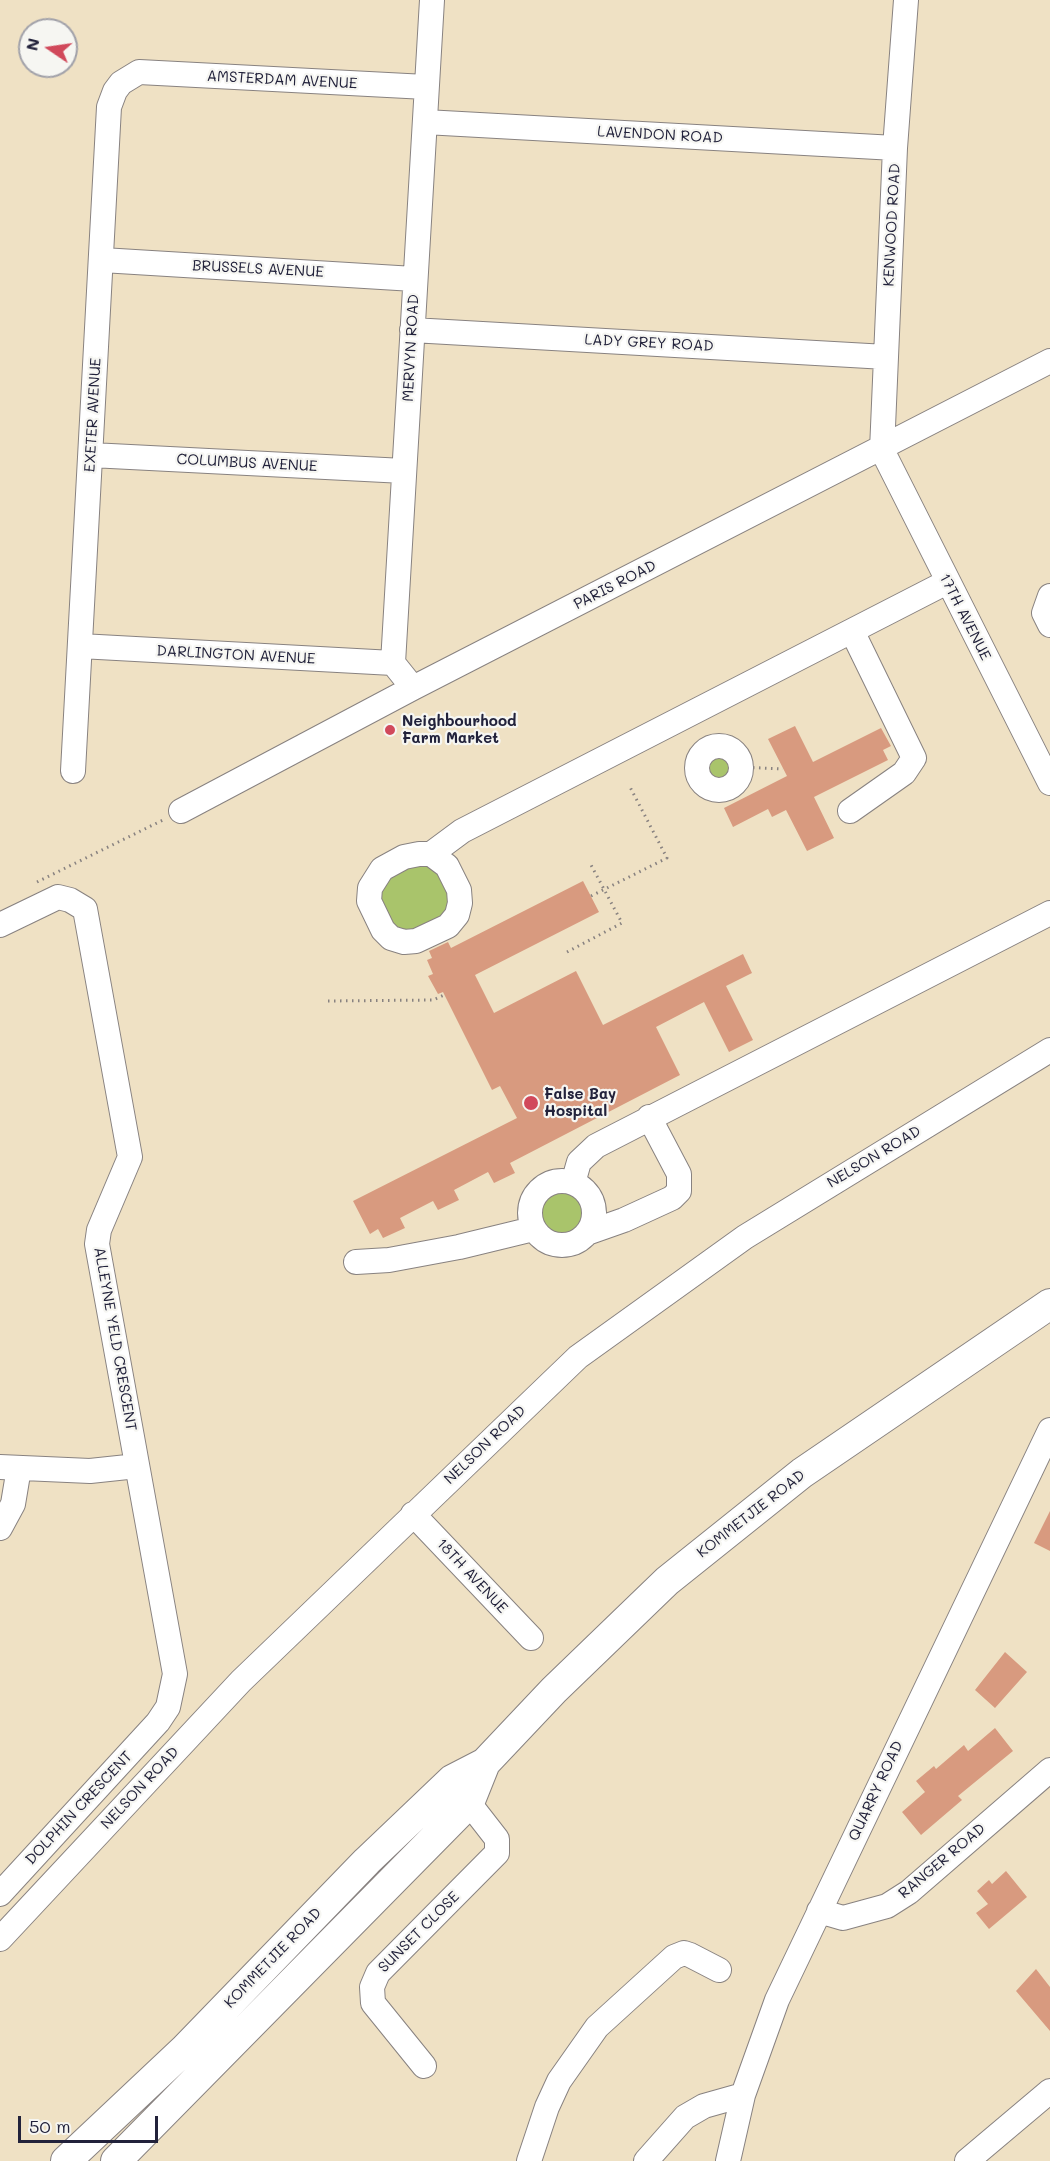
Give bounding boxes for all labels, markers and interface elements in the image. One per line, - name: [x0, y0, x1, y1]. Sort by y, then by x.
- north arrow: [18, 18, 78, 78]
- text: N: [20, 36, 44, 53]
- street label: AMSTERDAM AVENUE: [206, 67, 358, 93]
- street label: LAVENDON ROAD: [597, 123, 723, 147]
- street label: KENWOOD ROAD: [880, 163, 904, 287]
- street label: BRUSSELS AVENUE: [192, 257, 324, 281]
- street label: MERVYN ROAD: [399, 294, 423, 402]
- street label: LADY GREY ROAD: [584, 331, 714, 355]
- street label: EXETER AVENUE: [81, 357, 105, 473]
- street label: COLUMBUS AVENUE: [176, 450, 318, 476]
- street label: PARIS ROAD: [571, 557, 659, 613]
- street label: 17TH AVENUE: [935, 571, 995, 663]
- street label: DARLINGTON AVENUE: [156, 642, 316, 668]
- place label: Neighbourhood Farm Market: [402, 712, 517, 747]
- marker: Neighbourhood Farm Market: [383, 723, 397, 737]
- place label: False Bay Hospital: [544, 1085, 616, 1120]
- marker: False Bay Hospital: [522, 1094, 540, 1112]
- street label: NELSON ROAD: [824, 1122, 924, 1192]
- street label: ALLEYNE YELD CRESCENT: [90, 1246, 140, 1432]
- street label: NELSON ROAD: [441, 1402, 529, 1488]
- street label: KOMMETJIE ROAD: [693, 1466, 809, 1562]
- street label: 18TH AVENUE: [433, 1535, 511, 1617]
- street label: QUARRY ROAD: [845, 1738, 907, 1844]
- street label: NELSON ROAD: [97, 1743, 183, 1833]
- street label: DOLPHIN CRESCENT: [22, 1748, 136, 1868]
- street label: RANGER ROAD: [895, 1820, 989, 1902]
- street label: SUNSET CLOSE: [375, 1888, 463, 1976]
- street label: KOMMETJIE ROAD: [221, 1904, 325, 2012]
- scale bar: [21, 2104, 160, 2142]
- text: 50 m: [29, 2114, 71, 2138]

